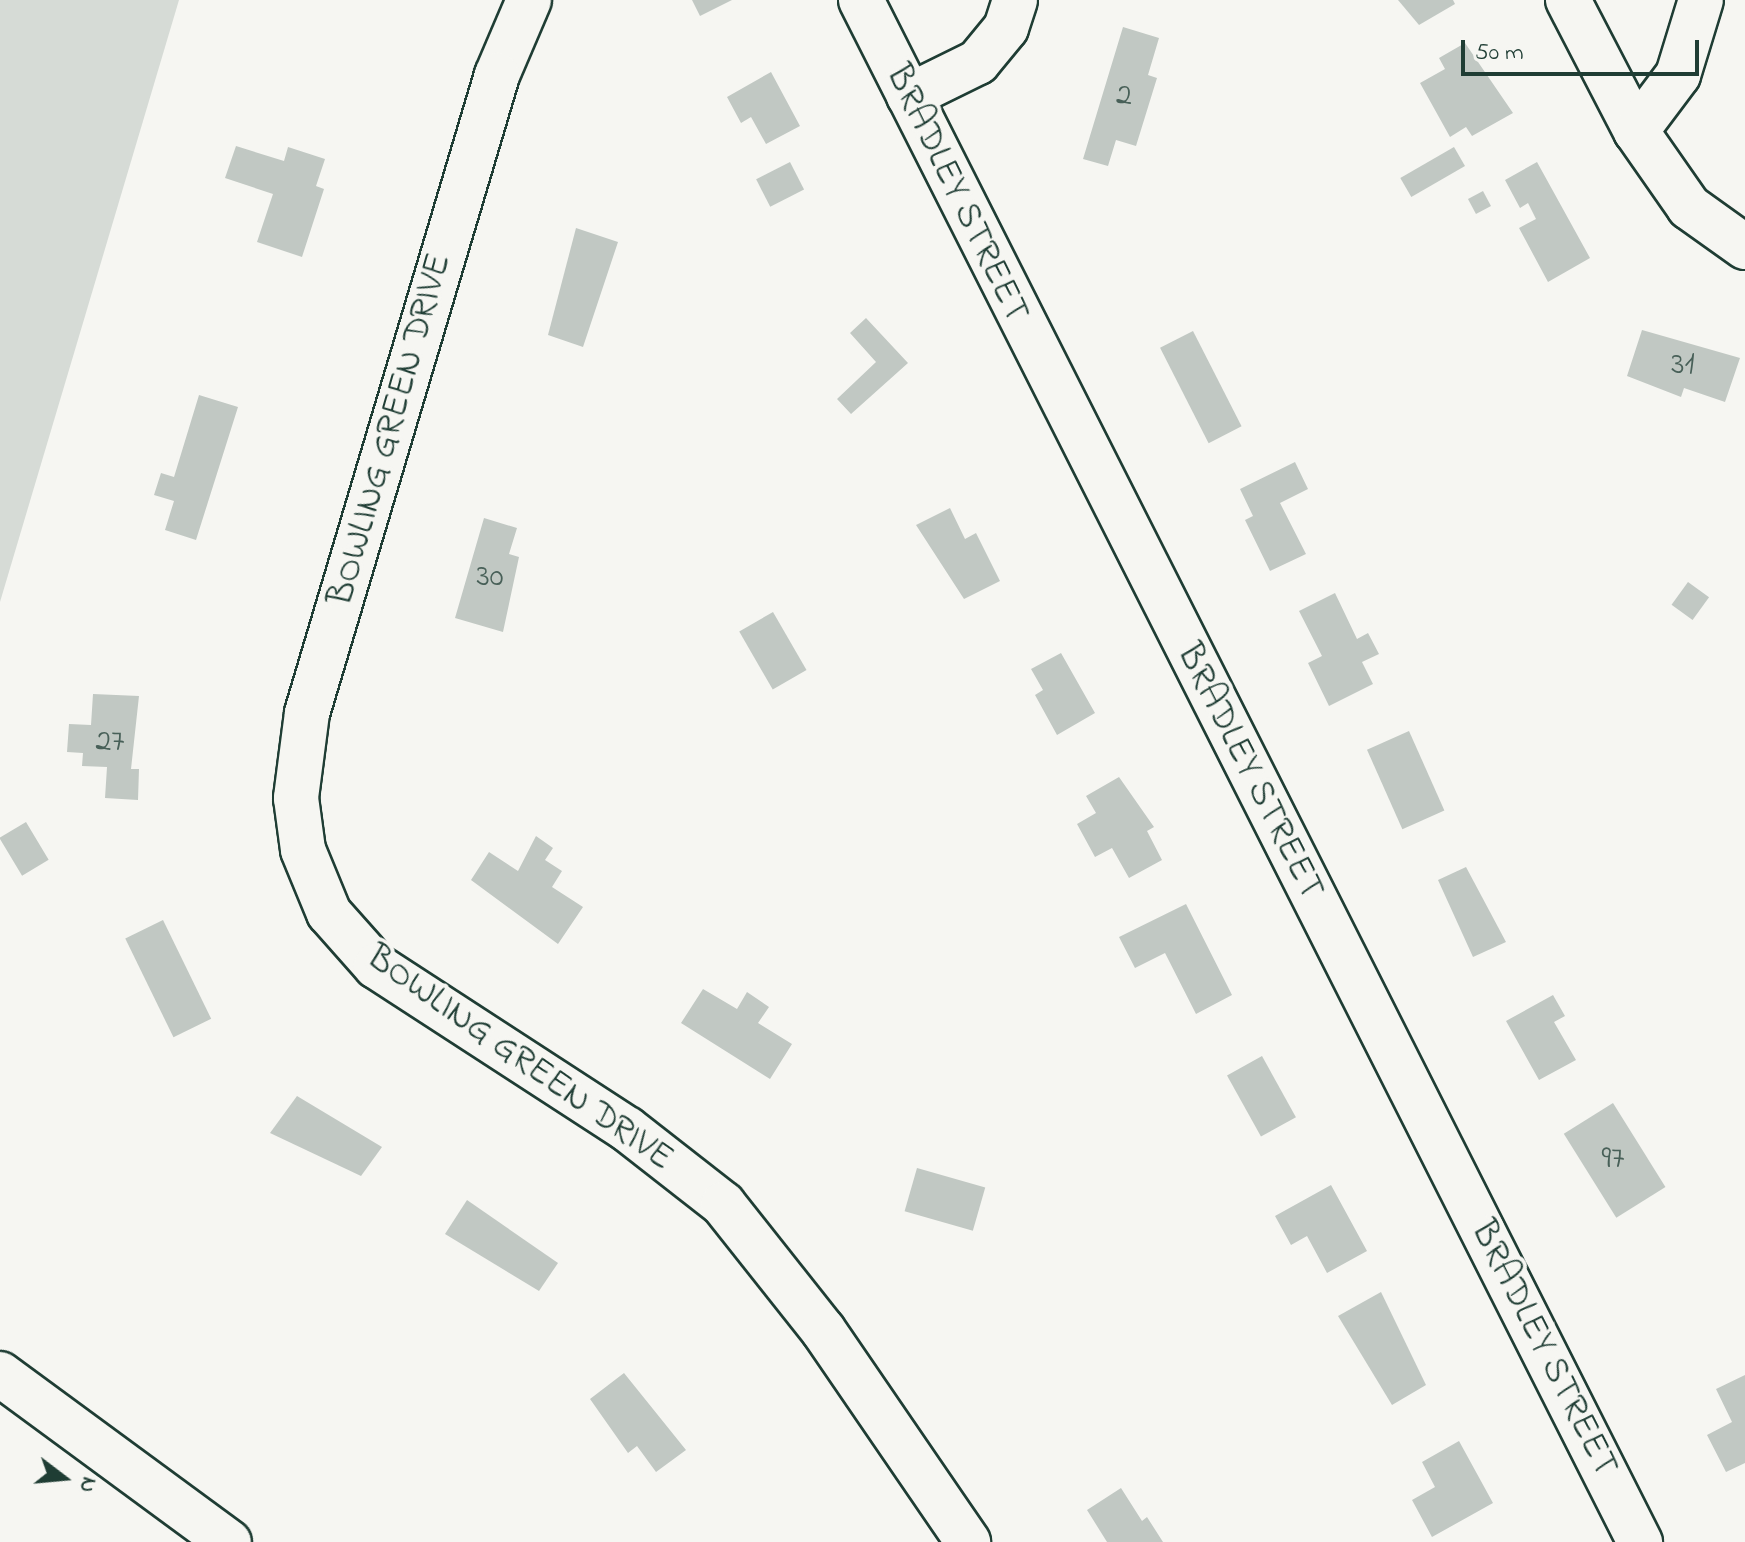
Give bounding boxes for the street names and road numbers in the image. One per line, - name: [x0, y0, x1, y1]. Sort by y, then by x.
- street label: BRADLEY STREET: [875, 58, 1037, 330]
- street label: BOWLING GREEN DRIVE: [320, 249, 462, 611]
- street label: BRADLEY STREET: [1166, 637, 1332, 907]
- street label: BOWLING GREEN DRIVE: [357, 937, 681, 1181]
- street label: BRADLEY STREET: [1460, 1214, 1626, 1484]

